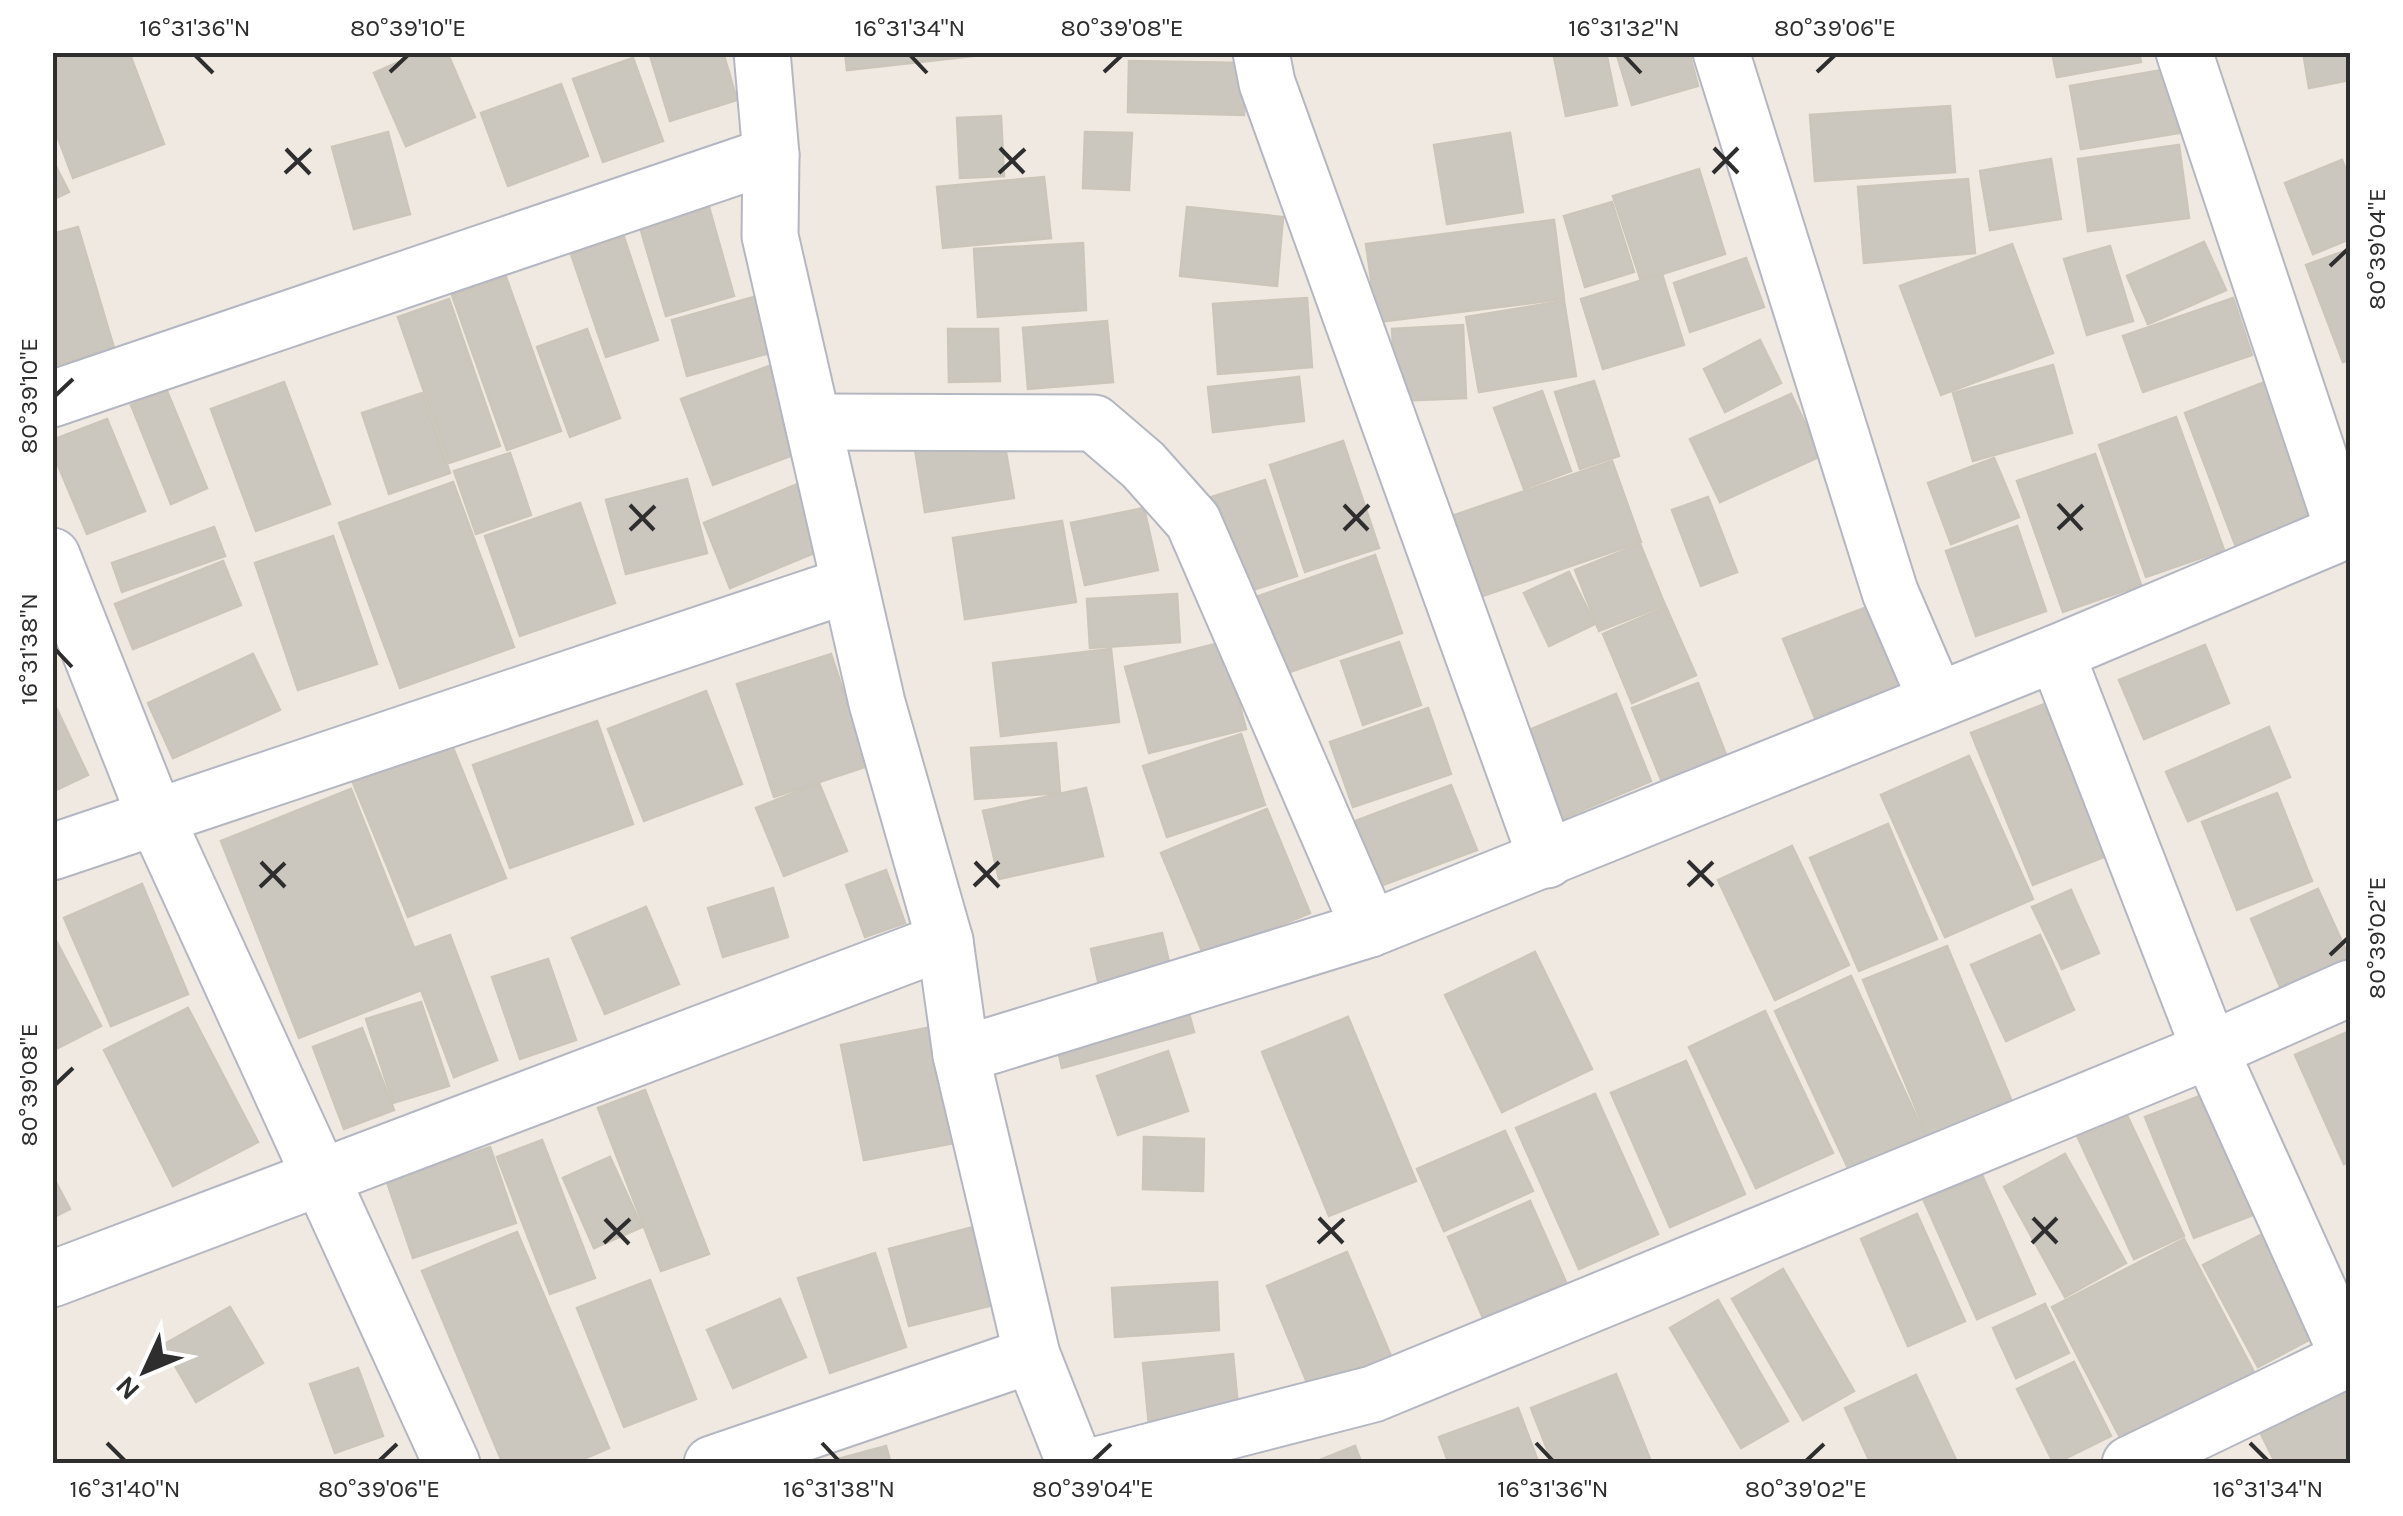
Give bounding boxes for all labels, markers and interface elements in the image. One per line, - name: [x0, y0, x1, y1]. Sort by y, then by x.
- text: 16°31'36"N: [139, 13, 251, 42]
- text: 80°39'10"E: [350, 13, 466, 42]
- text: 16°31'34"N: [855, 13, 965, 42]
- text: 80°39'08"E: [1060, 13, 1184, 42]
- text: 16°31'32"N: [1568, 13, 1680, 42]
- text: 80°39'06"E: [1774, 13, 1896, 42]
- text: 80°39'04"E: [2362, 188, 2391, 310]
- text: 80°39'10"E: [14, 338, 43, 454]
- text: 16°31'38"N: [14, 593, 43, 705]
- text: 80°39'02"E: [2362, 877, 2391, 999]
- text: 80°39'08"E: [14, 1023, 43, 1147]
- north arrow: [95, 1321, 195, 1421]
- text: N: [109, 1369, 146, 1407]
- text: 16°31'40"N: [69, 1474, 181, 1503]
- text: 80°39'06"E: [318, 1474, 440, 1503]
- text: 16°31'38"N: [783, 1474, 895, 1503]
- text: 80°39'04"E: [1032, 1474, 1154, 1503]
- text: 16°31'36"N: [1497, 1474, 1609, 1503]
- text: 80°39'02"E: [1745, 1474, 1867, 1503]
- text: 16°31'34"N: [2213, 1474, 2323, 1503]

